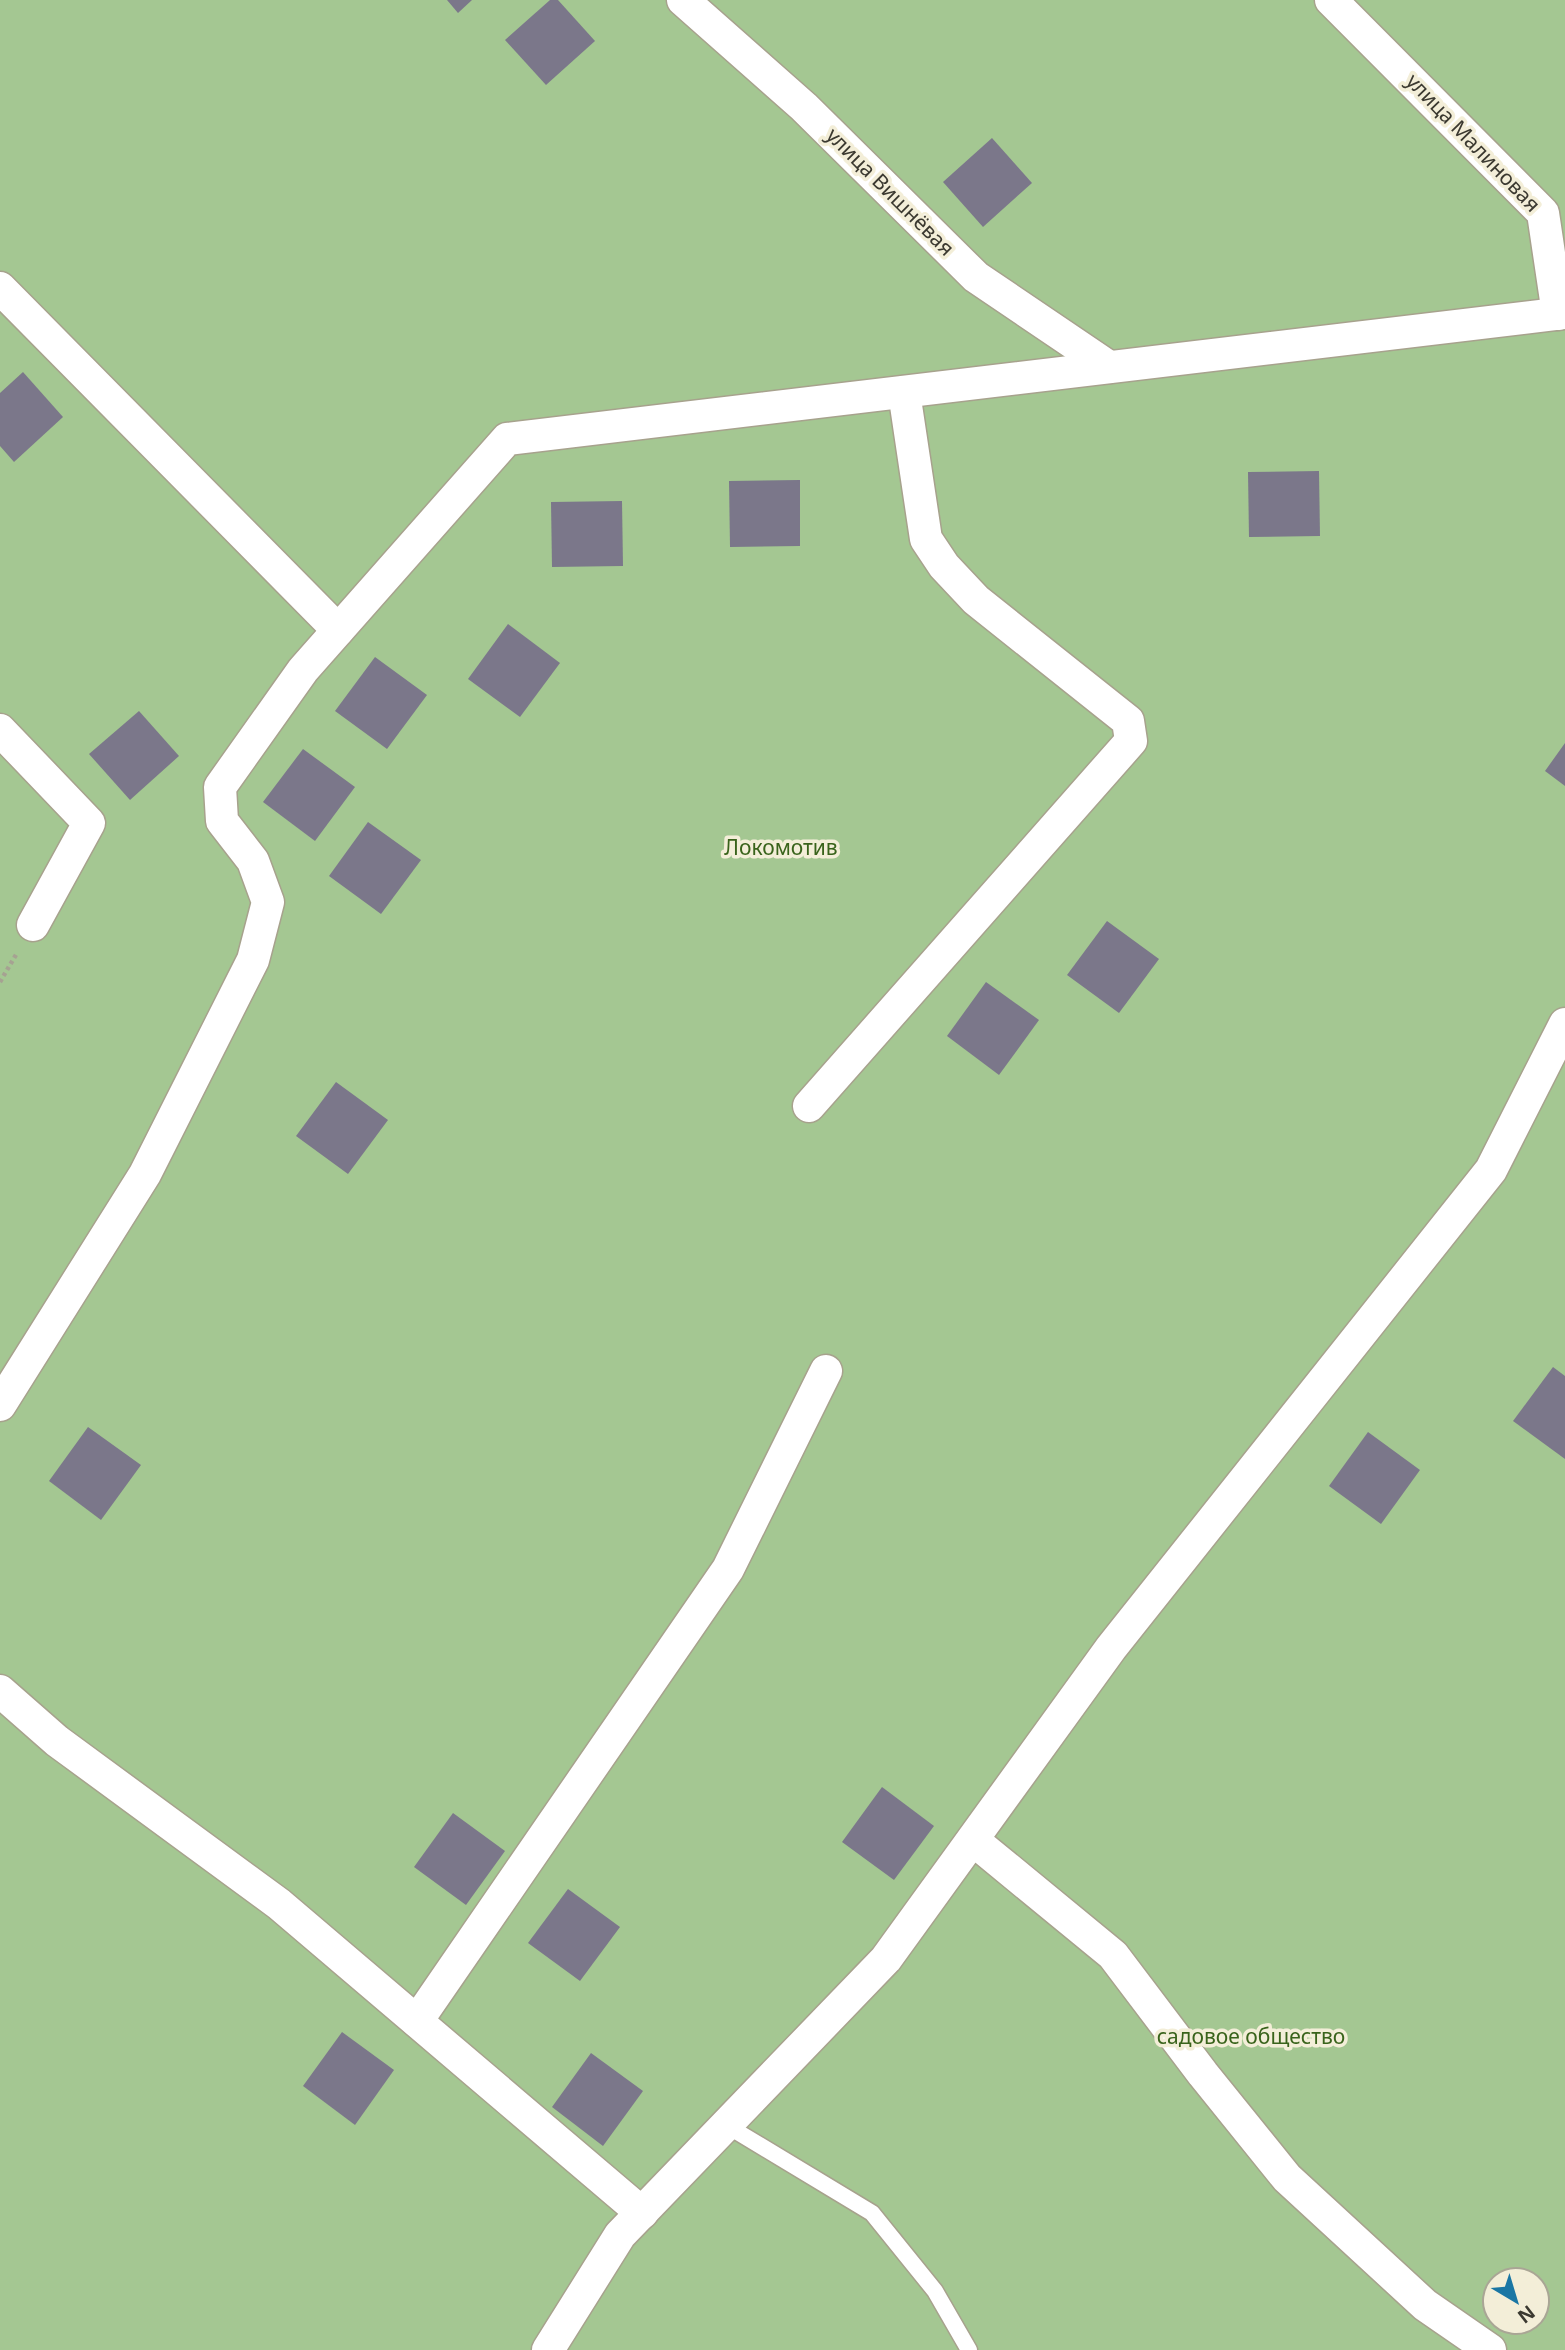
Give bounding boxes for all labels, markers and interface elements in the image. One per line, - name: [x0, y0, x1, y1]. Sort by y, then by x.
- street label: улица Малиновая: [1400, 67, 1547, 218]
- street label: улица Вишнёвая: [821, 121, 961, 261]
- park label: Локомотив: [724, 833, 838, 861]
- park label: садовое общество: [1157, 2022, 1345, 2050]
- north arrow: [1481, 2266, 1551, 2336]
- text: N: [1512, 2299, 1541, 2329]

